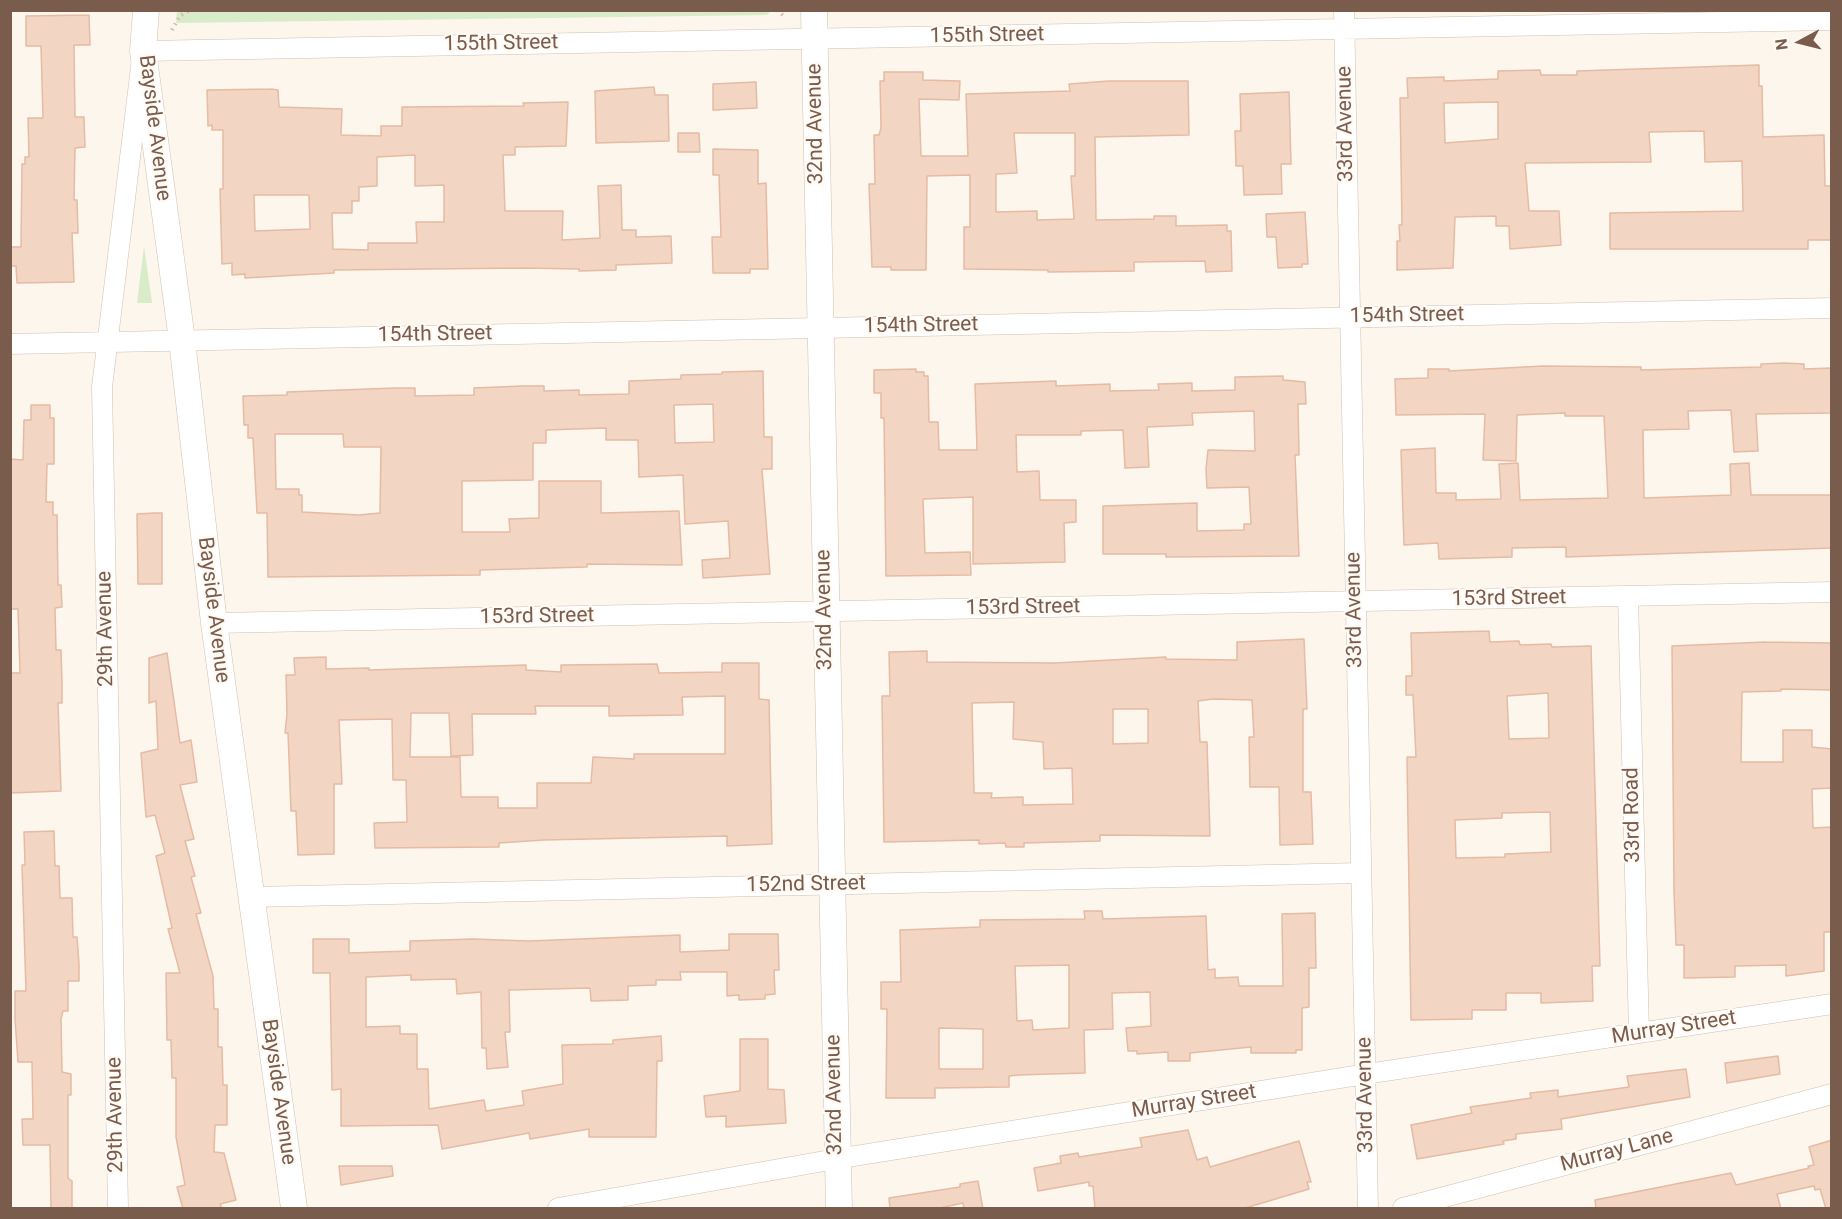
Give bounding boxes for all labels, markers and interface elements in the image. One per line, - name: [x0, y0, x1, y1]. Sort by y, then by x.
- north arrow: [1770, 12, 1830, 72]
- street label: 155th Street: [930, 22, 1044, 50]
- street label: 155th Street: [444, 30, 558, 58]
- text: N: [1772, 37, 1792, 51]
- street label: Bayside Avenue: [133, 53, 175, 203]
- street label: 32nd Avenue: [802, 63, 830, 185]
- street label: 33rd Avenue: [1332, 66, 1360, 182]
- street label: 154th Street: [1350, 302, 1464, 330]
- street label: 154th Street: [864, 312, 978, 340]
- street label: 154th Street: [378, 321, 492, 349]
- street label: Bayside Avenue: [192, 535, 234, 685]
- street label: 32nd Avenue: [811, 549, 839, 671]
- street label: 33rd Avenue: [1341, 552, 1369, 668]
- street label: 29th Avenue: [92, 571, 120, 687]
- street label: 153rd Street: [1451, 585, 1567, 613]
- street label: 153rd Street: [965, 594, 1081, 622]
- street label: 153rd Street: [479, 603, 595, 631]
- street label: 33rd Road: [1620, 767, 1646, 863]
- street label: 152nd Street: [746, 871, 866, 899]
- street label: Murray Street: [1610, 1006, 1738, 1050]
- street label: Bayside Avenue: [255, 1017, 301, 1167]
- street label: 32nd Avenue: [821, 1034, 849, 1156]
- street label: 33rd Avenue: [1352, 1037, 1380, 1153]
- street label: 29th Avenue: [102, 1057, 130, 1173]
- street label: Murray Street: [1130, 1080, 1258, 1124]
- street label: Murray Lane: [1558, 1124, 1676, 1178]

